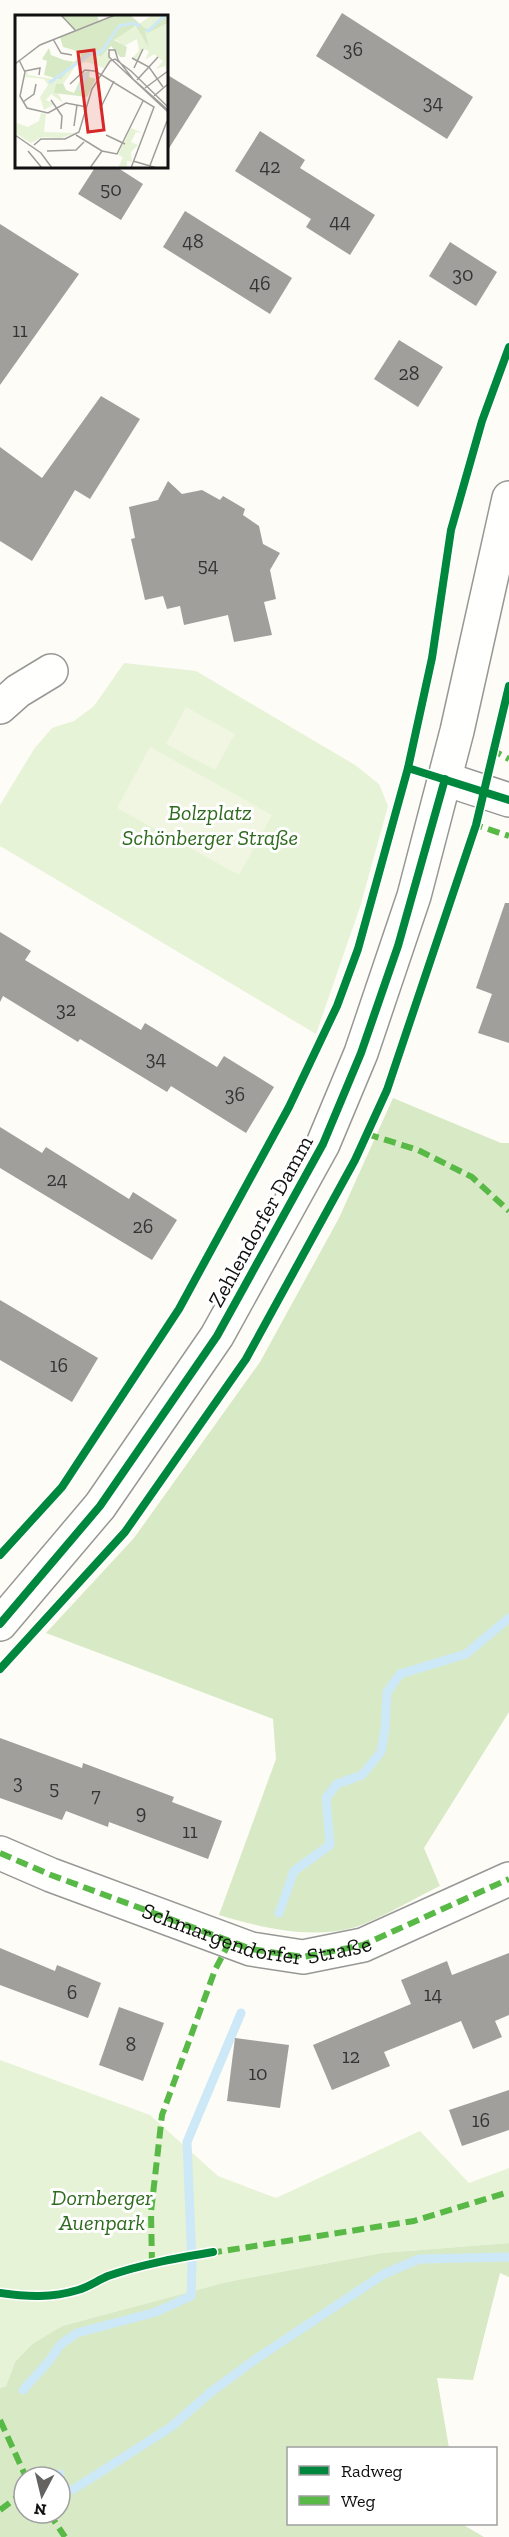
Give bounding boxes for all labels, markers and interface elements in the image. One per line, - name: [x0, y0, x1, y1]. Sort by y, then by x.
- inset map: [15, 15, 168, 168]
- house number: 36: [343, 37, 363, 61]
- house number: 34: [423, 90, 443, 114]
- house number: 42: [259, 154, 281, 178]
- house number: 50: [100, 177, 122, 201]
- house number: 44: [329, 209, 351, 233]
- house number: 48: [182, 229, 204, 253]
- house number: 30: [452, 262, 474, 286]
- house number: 46: [249, 271, 271, 295]
- house number: 11: [12, 318, 28, 342]
- house number: 28: [398, 361, 420, 385]
- house number: 54: [197, 553, 219, 577]
- park label: Bolzplatz Schönberger Straße: [122, 799, 298, 851]
- house number: 32: [56, 997, 76, 1021]
- house number: 34: [146, 1046, 166, 1070]
- house number: 36: [225, 1082, 245, 1106]
- street label: Zehlendorfer Damm: [202, 1131, 319, 1312]
- house number: 24: [46, 1167, 68, 1191]
- house number: 26: [133, 1214, 153, 1238]
- house number: 16: [50, 1353, 68, 1377]
- house number: 3: [13, 1770, 23, 1794]
- house number: 5: [49, 1776, 59, 1800]
- house number: 7: [91, 1783, 101, 1807]
- house number: 9: [136, 1800, 146, 1824]
- house number: 11: [182, 1819, 198, 1843]
- street label: Schmargendorfer Straße: [138, 1897, 376, 1971]
- house number: 6: [67, 1980, 77, 2004]
- house number: 14: [424, 1982, 442, 2006]
- house number: 8: [126, 2032, 136, 2056]
- house number: 12: [342, 2044, 360, 2068]
- house number: 10: [248, 2061, 268, 2085]
- house number: 16: [472, 2108, 490, 2132]
- park label: Dornberger Auenpark: [51, 2184, 153, 2236]
- legend: [287, 2447, 497, 2525]
- text: Radweg: [341, 2460, 403, 2482]
- north arrow: [12, 2465, 72, 2525]
- text: Weg: [341, 2490, 375, 2512]
- text: N: [33, 2499, 47, 2520]

